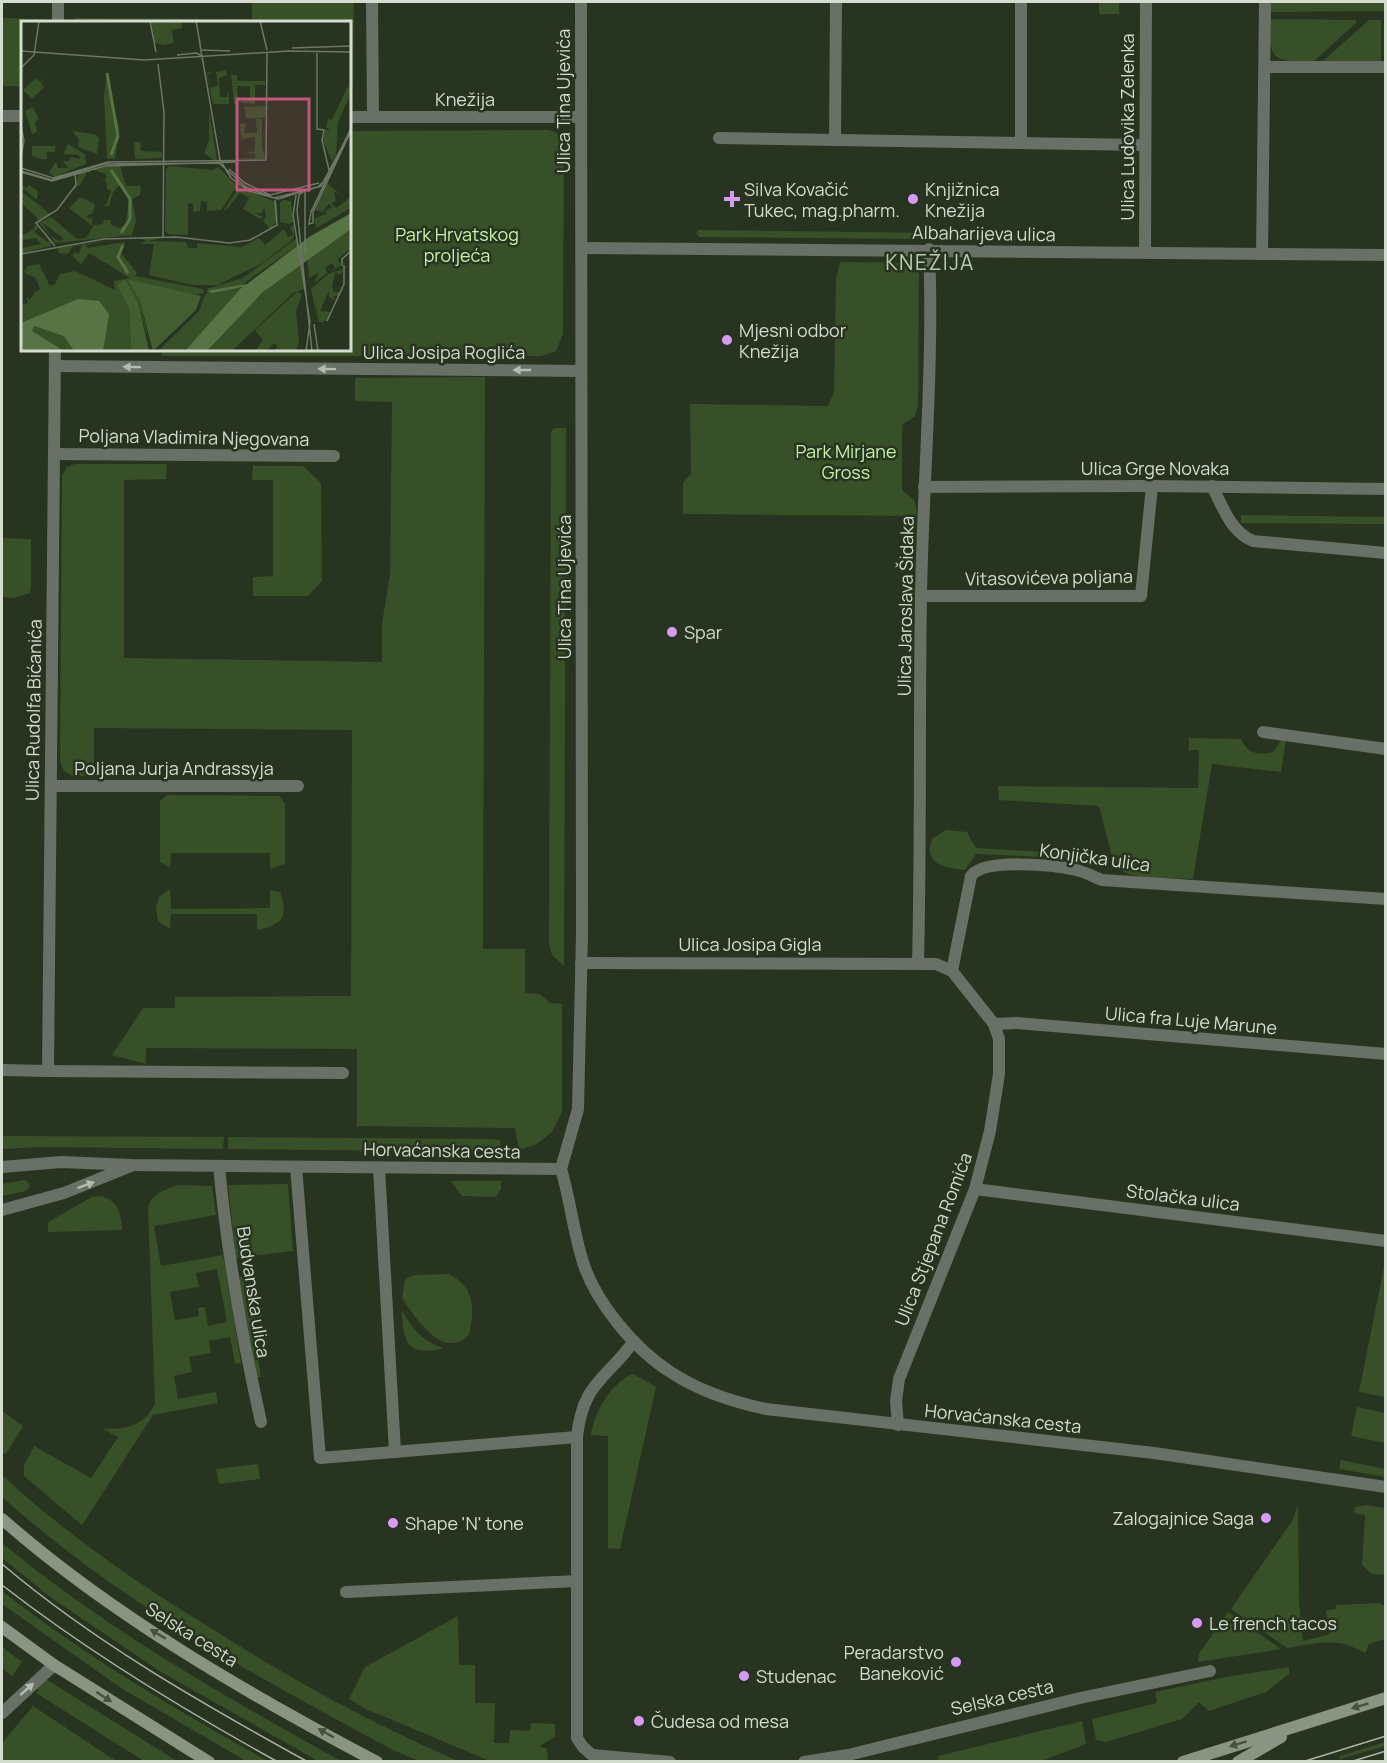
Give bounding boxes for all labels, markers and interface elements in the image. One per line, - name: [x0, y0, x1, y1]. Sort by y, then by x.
- inset map: [21, 21, 351, 351]
- street label: Ulica Tina Ujevića: [551, 29, 575, 173]
- street label: Ulica Ludovika Zelenka: [1115, 34, 1139, 220]
- street label: Knežija: [435, 87, 495, 111]
- place label: Silva Kovačić Tukec, mag.pharm.: [744, 177, 900, 222]
- place label: Knjižnica Knežija: [925, 177, 999, 222]
- marker: Silva Kovačić Tukec, mag.pharm.: [725, 192, 739, 206]
- marker: Knjižnica Knežija: [906, 192, 920, 206]
- street label: Albaharijeva ulica: [912, 220, 1056, 246]
- park label: Park Hrvatskog proljeća: [395, 222, 519, 267]
- district label: KNEŽIJA: [885, 248, 975, 276]
- place label: Mjesni odbor Knežija: [739, 318, 847, 363]
- marker: Mjesni odbor Knežija: [720, 333, 734, 347]
- street label: Ulica Josipa Roglića: [363, 340, 525, 364]
- one-way arrow: [123, 362, 142, 372]
- one-way arrow: [318, 364, 337, 374]
- one-way arrow: [513, 365, 532, 375]
- street label: Poljana Vladimira Njegovana: [78, 423, 310, 451]
- park label: Park Mirjane Gross: [796, 439, 896, 484]
- street label: Ulica Grge Novaka: [1081, 456, 1229, 480]
- street label: Ulica Tina Ujevića: [552, 515, 576, 659]
- street label: Ulica Jaroslava Šidaka: [891, 516, 919, 696]
- street label: Vitasovićeva poljana: [965, 564, 1133, 590]
- street label: Ulica Rudolfa Bićanića: [19, 619, 47, 801]
- place label: Spar: [684, 620, 723, 644]
- marker: Spar: [665, 625, 679, 639]
- street label: Poljana Jurja Andrassyja: [74, 756, 274, 780]
- street label: Konjička ulica: [1038, 837, 1152, 877]
- street label: Ulica Josipa Gigla: [678, 932, 822, 956]
- street label: Ulica fra Luje Marune: [1104, 1001, 1278, 1039]
- street label: Horvaćanska cesta: [363, 1137, 521, 1163]
- street label: Ulica Stjepana Romića: [889, 1149, 977, 1329]
- street label: Stolačka ulica: [1125, 1178, 1241, 1216]
- one-way arrow: [77, 1180, 95, 1189]
- street label: Budvanska ulica: [232, 1225, 276, 1359]
- street label: Horvaćanska cesta: [923, 1398, 1083, 1438]
- place label: Zalogajnice Saga: [1112, 1506, 1254, 1530]
- place label: Shape 'N' tone: [405, 1511, 524, 1535]
- marker: Zalogajnice Saga: [1259, 1511, 1273, 1525]
- marker: Shape 'N' tone: [386, 1516, 400, 1530]
- street label: Selska cesta: [141, 1596, 243, 1672]
- place label: Le french tacos: [1209, 1611, 1337, 1635]
- marker: Le french tacos: [1190, 1616, 1204, 1630]
- one-way arrow: [150, 1629, 166, 1640]
- place label: Peradarstvo Baneković: [844, 1640, 944, 1685]
- marker: Peradarstvo Baneković: [949, 1655, 963, 1669]
- place label: Studenac: [756, 1664, 837, 1688]
- marker: Studenac: [737, 1669, 751, 1683]
- street label: Selska cesta: [948, 1674, 1056, 1720]
- one-way arrow: [20, 1682, 35, 1696]
- one-way arrow: [95, 1691, 112, 1702]
- one-way arrow: [1351, 1702, 1369, 1711]
- place label: Čudesa od mesa: [651, 1709, 789, 1733]
- marker: Čudesa od mesa: [632, 1714, 646, 1728]
- one-way arrow: [317, 1728, 334, 1738]
- one-way arrow: [1229, 1740, 1247, 1749]

